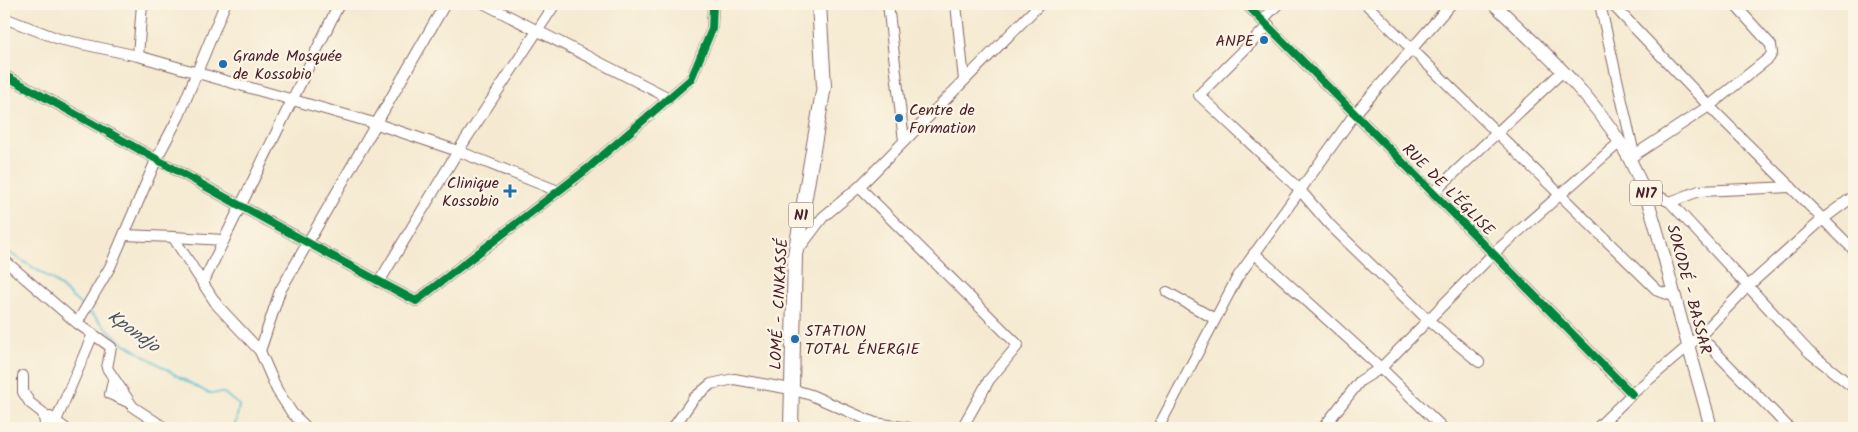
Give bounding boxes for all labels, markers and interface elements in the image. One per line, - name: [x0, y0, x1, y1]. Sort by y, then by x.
- place label: ANPE: [1215, 29, 1255, 54]
- marker: ANPE: [1258, 34, 1270, 46]
- place label: Grande Mosquée de Kossobio: [233, 44, 342, 87]
- marker: Grande Mosquée de Kossobio: [217, 58, 229, 70]
- place label: Centre de Formation: [909, 98, 976, 141]
- marker: Centre de Formation: [893, 112, 905, 124]
- street label: RUE DE L'ÉGLISE: [1396, 138, 1501, 243]
- place label: Clinique Kossobio: [442, 171, 499, 214]
- road number: N17: [1630, 180, 1662, 206]
- marker: Clinique Kossobio: [503, 184, 517, 198]
- road number: N1: [788, 202, 814, 228]
- street label: SOKODÉ - BASSAR: [1659, 222, 1718, 357]
- street label: LOMÉ - CINKASSÉ: [764, 237, 795, 370]
- water label: Kpondjo: [101, 303, 167, 362]
- place label: STATION TOTAL ÉNERGIE: [805, 319, 920, 362]
- marker: STATION TOTAL ÉNERGIE: [789, 333, 801, 345]

